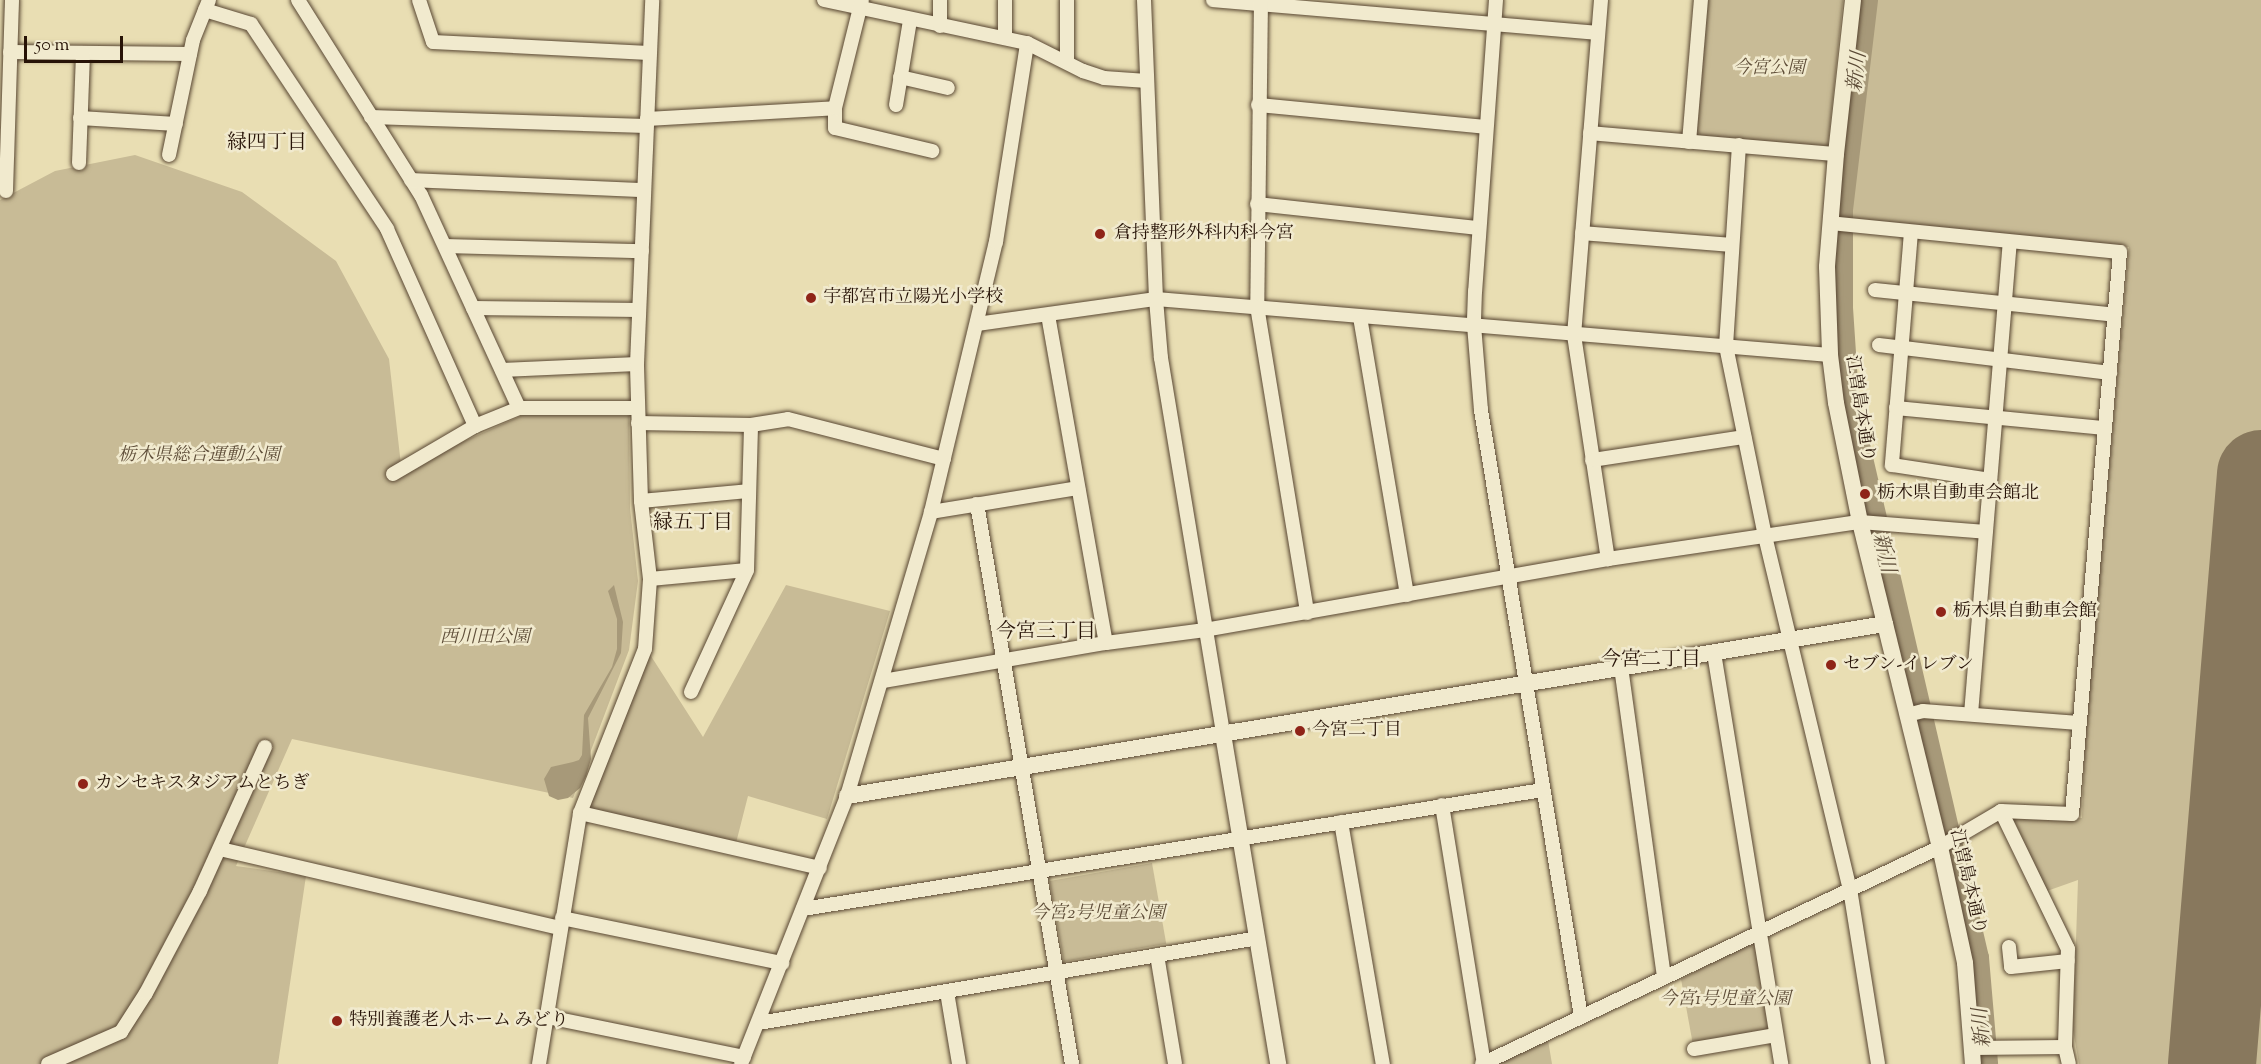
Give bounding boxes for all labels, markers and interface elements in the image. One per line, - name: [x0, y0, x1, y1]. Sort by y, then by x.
- scale bar: [27, 24, 126, 62]
- text: 50 m: [35, 33, 69, 59]
- water label: 新川: [1844, 51, 1872, 93]
- park label: 今宮公園: [1733, 58, 1805, 80]
- district label: 緑四丁目: [227, 131, 307, 155]
- place label: 倉持整形外科内科今宮: [1114, 223, 1294, 245]
- marker: 倉持整形外科内科今宮: [1091, 225, 1109, 243]
- place label: 宇都宮市立陽光小学校: [823, 287, 1003, 309]
- marker: 宇都宮市立陽光小学校: [804, 291, 818, 305]
- street label: 江曽島本通り: [1840, 354, 1878, 464]
- park label: 栃木県総合運動公園: [118, 445, 280, 467]
- place label: 栃木県自動車会館北: [1877, 483, 2039, 505]
- marker: 栃木県自動車会館北: [1858, 487, 1872, 501]
- district label: 緑五丁目: [653, 511, 733, 535]
- water label: 新川: [1867, 531, 1899, 575]
- place label: 栃木県自動車会館: [1953, 601, 2097, 623]
- marker: 栃木県自動車会館: [1934, 605, 1948, 619]
- district label: 今宮三丁目: [996, 620, 1096, 644]
- park label: 西川田公園: [440, 627, 530, 649]
- district label: 今宮二丁目: [1601, 648, 1701, 672]
- place label: セブン-イレブン: [1843, 654, 1975, 676]
- marker: セブン-イレブン: [1824, 658, 1838, 672]
- place label: 今宮二丁目: [1312, 720, 1402, 742]
- marker: 今宮二丁目: [1293, 724, 1307, 738]
- place label: カンセキスタジアムとちぎ: [95, 773, 311, 795]
- marker: カンセキスタジアムとちぎ: [76, 777, 90, 791]
- street label: 江曽島本通り: [1944, 827, 1990, 937]
- park label: 今宮2号児童公園: [1031, 903, 1165, 925]
- park label: 今宮1号児童公園: [1659, 989, 1791, 1011]
- water label: 新川: [1969, 1007, 1997, 1049]
- place label: 特別養護老人ホーム みどり: [349, 1010, 569, 1032]
- marker: 特別養護老人ホーム みどり: [330, 1014, 344, 1028]

